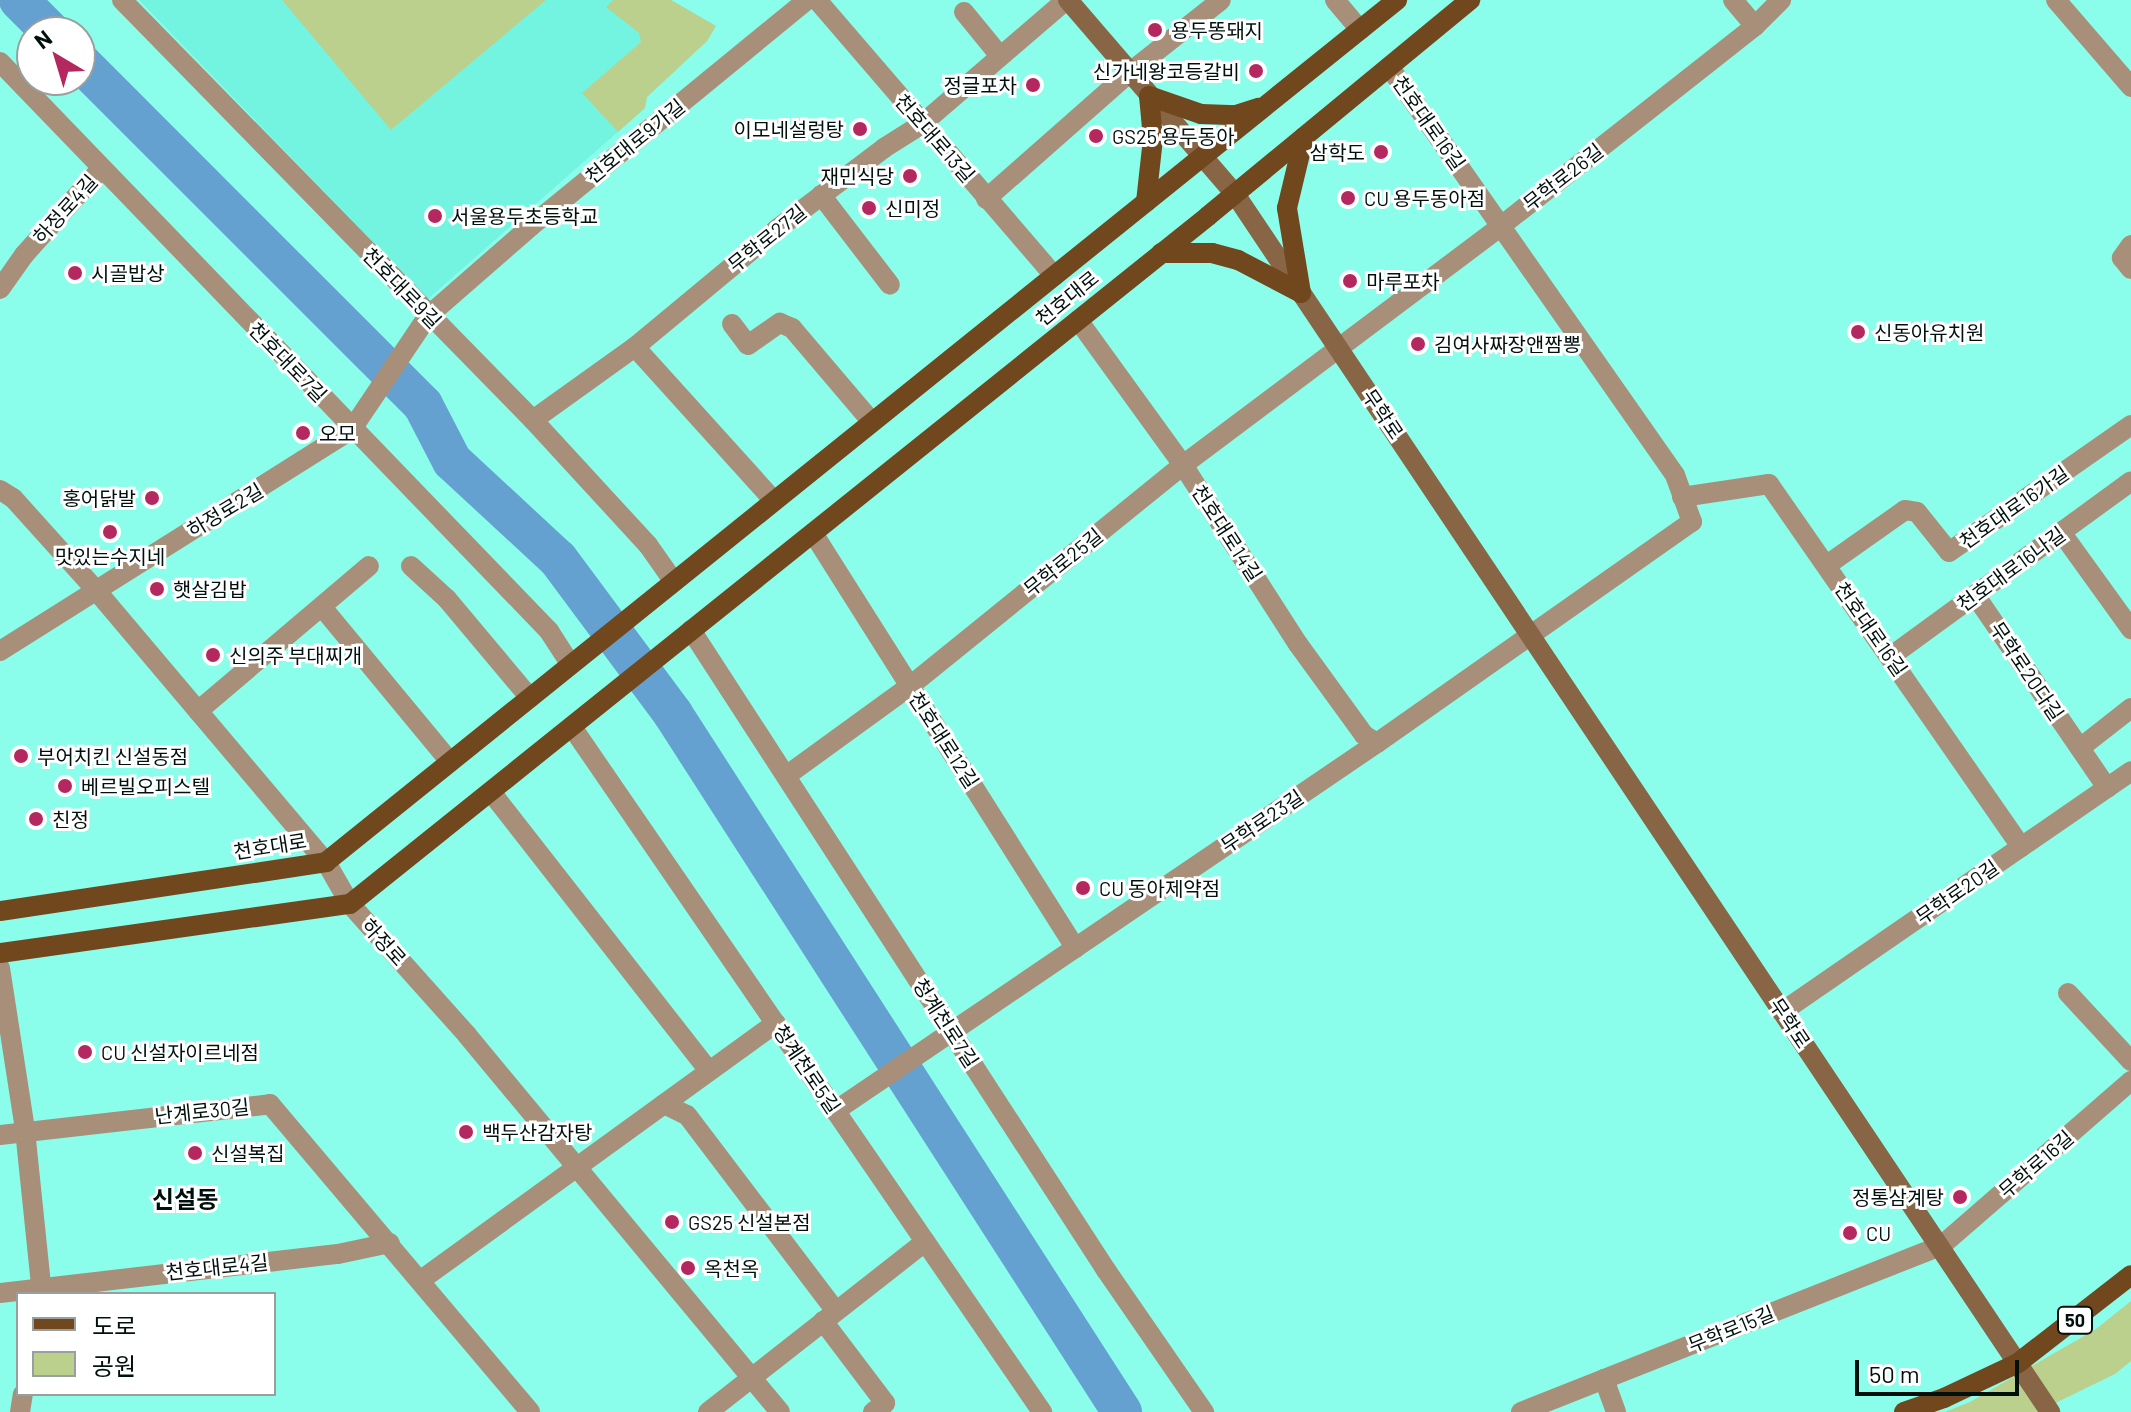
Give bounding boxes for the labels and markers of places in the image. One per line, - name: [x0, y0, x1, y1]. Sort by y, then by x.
- place label: 용두똥돼지: [1171, 18, 1263, 42]
- marker: 용두똥돼지: [1146, 21, 1164, 39]
- place label: 신가네왕코등갈비: [1093, 59, 1240, 83]
- marker: 신가네왕코등갈비: [1247, 62, 1265, 80]
- place label: 정글포차: [943, 73, 1017, 97]
- marker: 정글포차: [1024, 76, 1042, 94]
- place label: 이모네설렁탕: [734, 117, 844, 141]
- marker: 이모네설렁탕: [851, 120, 869, 138]
- place label: GS25 용두동아: [1112, 124, 1235, 148]
- marker: GS25 용두동아: [1087, 127, 1105, 145]
- place label: 삼학도: [1310, 140, 1365, 164]
- marker: 삼학도: [1372, 143, 1390, 161]
- place label: 재민식당: [820, 164, 894, 188]
- marker: 재민식당: [901, 167, 919, 185]
- place label: CU 용두동아점: [1364, 186, 1485, 210]
- marker: CU 용두동아점: [1339, 189, 1357, 207]
- place label: 신미정: [885, 196, 940, 220]
- marker: 신미정: [860, 199, 878, 217]
- place label: 서울용두초등학교: [451, 204, 598, 228]
- marker: 서울용두초등학교: [426, 207, 444, 225]
- place label: 시골밥상: [91, 261, 165, 285]
- marker: 시골밥상: [66, 264, 84, 282]
- place label: 마루포차: [1366, 269, 1440, 293]
- marker: 마루포차: [1341, 272, 1359, 290]
- place label: 신동아유치원: [1874, 320, 1984, 344]
- marker: 신동아유치원: [1849, 323, 1867, 341]
- place label: 김여사짜장앤짬뽕: [1434, 332, 1581, 356]
- marker: 김여사짜장앤짬뽕: [1409, 335, 1427, 353]
- place label: 오모: [319, 421, 356, 445]
- marker: 오모: [294, 424, 312, 442]
- place label: 홍어닭발: [62, 486, 136, 510]
- marker: 홍어닭발: [143, 489, 161, 507]
- marker: 맛있는수지네: [101, 523, 119, 541]
- place label: 맛있는수지네: [55, 544, 165, 568]
- place label: 햇살김밥: [173, 577, 247, 601]
- marker: 햇살김밥: [148, 580, 166, 598]
- place label: 신의주 부대찌개: [229, 643, 362, 667]
- marker: 신의주 부대찌개: [204, 646, 222, 664]
- place label: 부어치킨 신설동점: [37, 744, 188, 768]
- marker: 부어치킨 신설동점: [12, 747, 30, 765]
- place label: 베르빌오피스텔: [81, 774, 210, 798]
- marker: 베르빌오피스텔: [56, 777, 74, 795]
- place label: 친정: [52, 807, 89, 831]
- marker: 친정: [27, 810, 45, 828]
- place label: CU 동아제약점: [1099, 876, 1220, 900]
- marker: CU 동아제약점: [1074, 879, 1092, 897]
- place label: CU 신설자이르네점: [101, 1040, 259, 1064]
- marker: CU 신설자이르네점: [76, 1043, 94, 1061]
- place label: 백두산감자탕: [482, 1120, 592, 1144]
- marker: 백두산감자탕: [457, 1123, 475, 1141]
- place label: 신설복집: [211, 1141, 285, 1165]
- marker: 신설복집: [186, 1144, 204, 1162]
- place label: 정통삼계탕: [1852, 1185, 1944, 1209]
- marker: 정통삼계탕: [1951, 1188, 1969, 1206]
- place label: GS25 신설본점: [688, 1210, 811, 1234]
- marker: GS25 신설본점: [663, 1213, 681, 1231]
- place label: CU: [1866, 1221, 1891, 1245]
- marker: CU: [1841, 1224, 1859, 1242]
- place label: 옥천옥: [704, 1256, 759, 1280]
- marker: 옥천옥: [679, 1259, 697, 1277]

